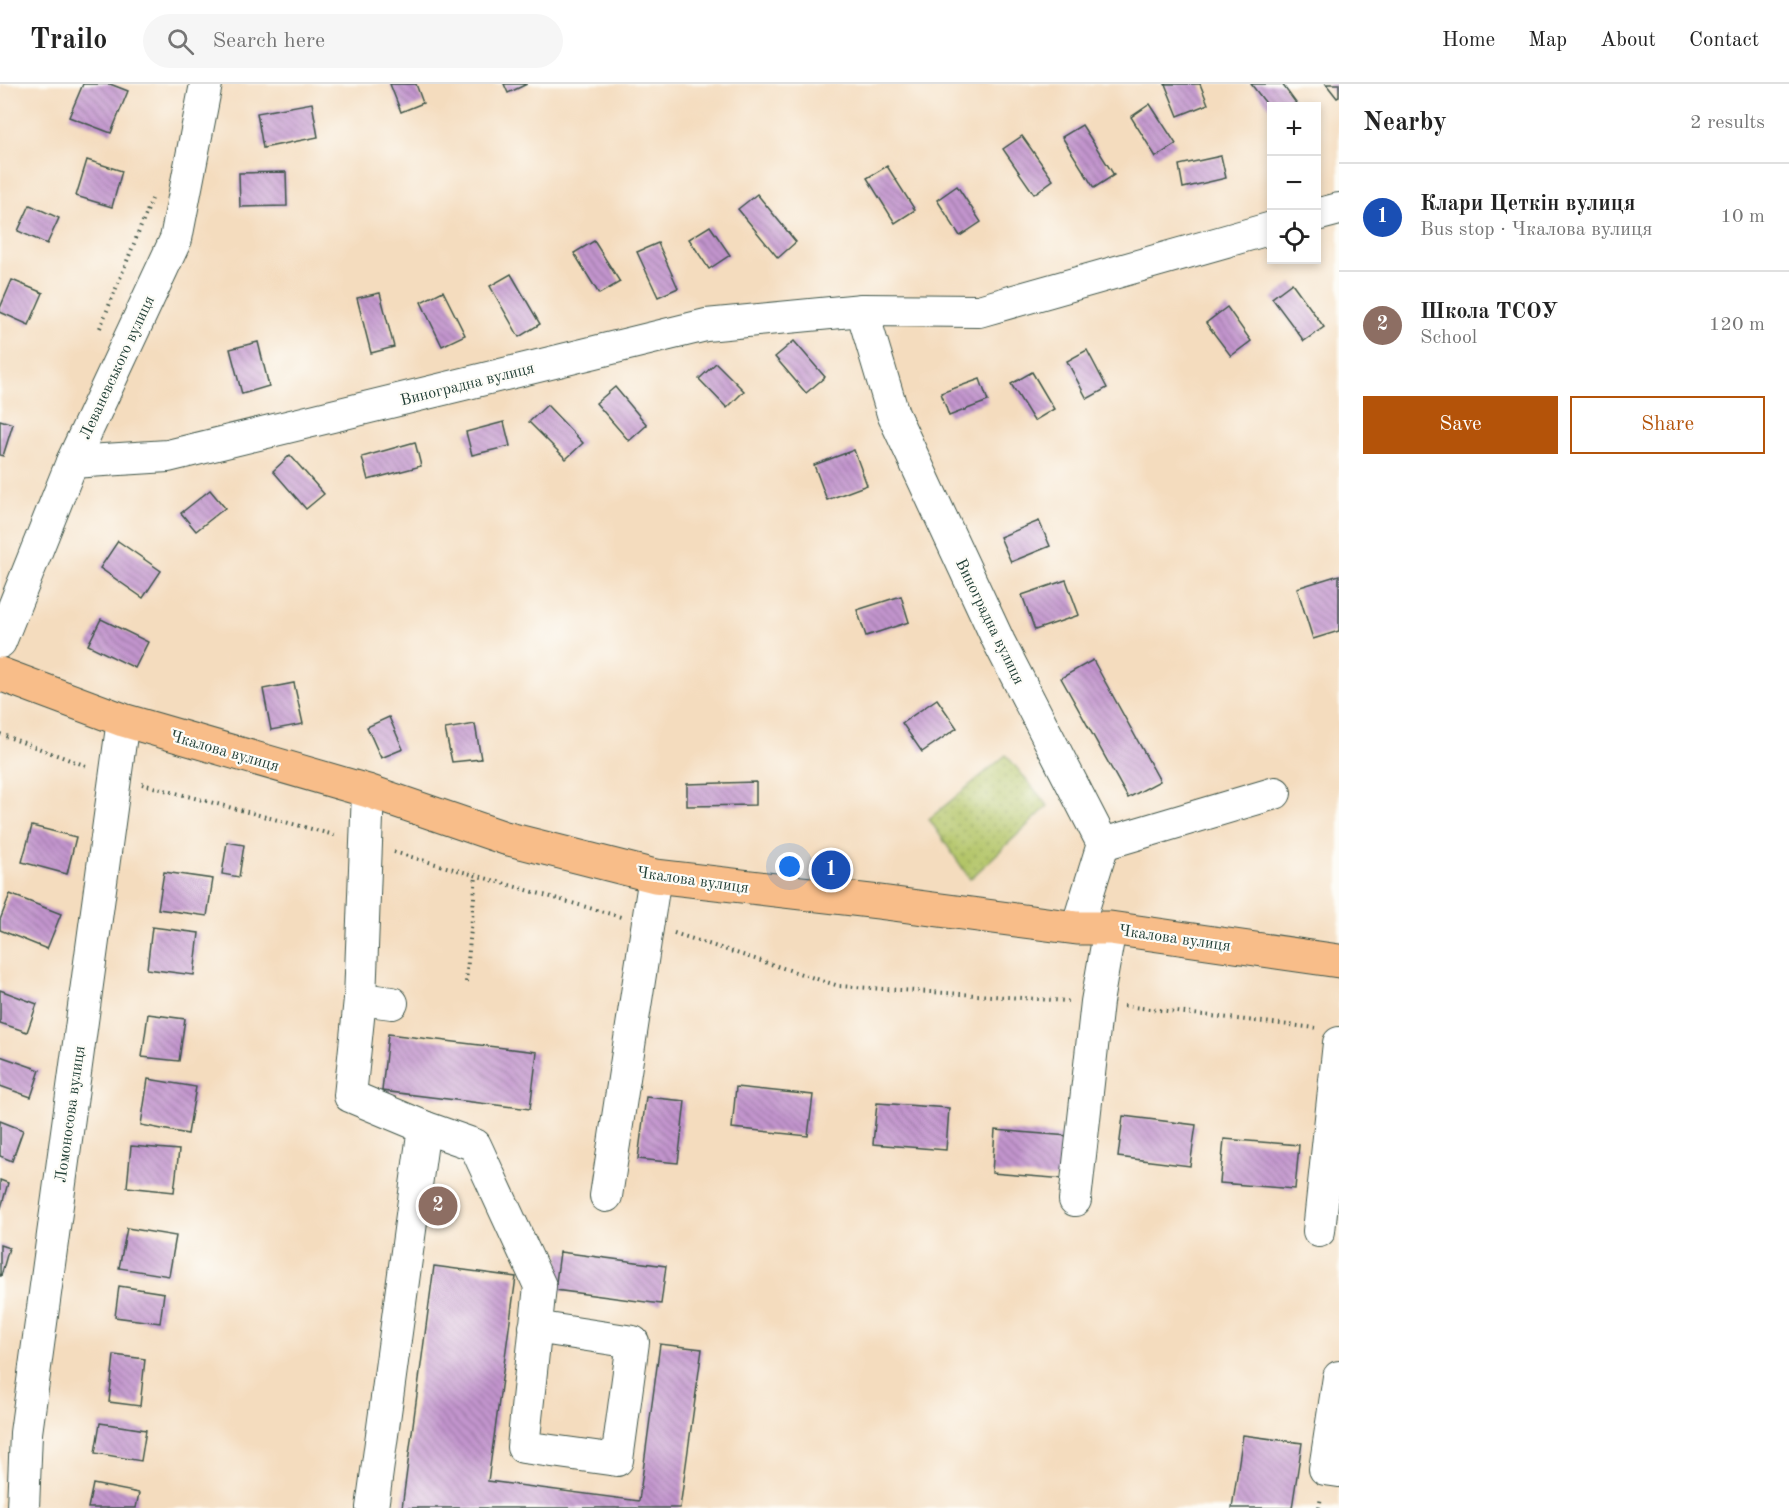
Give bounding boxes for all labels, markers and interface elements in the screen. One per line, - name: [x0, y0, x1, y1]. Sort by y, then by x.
- search box: [143, 14, 563, 68]
- icon: search: [164, 25, 197, 58]
- text: Trailo: [30, 27, 107, 55]
- text: Search here: [212, 30, 325, 52]
- text: Home: [1442, 30, 1495, 51]
- text: Map: [1528, 30, 1567, 51]
- text: About: [1600, 30, 1656, 51]
- text: Contact: [1689, 30, 1759, 51]
- map controls: [1267, 102, 1321, 264]
- button: +: [1267, 102, 1321, 156]
- text: Nearby: [1363, 110, 1447, 136]
- text: 2 results: [1690, 113, 1765, 133]
- button: −: [1267, 156, 1321, 210]
- text: Клари Цеткін вулиця: [1420, 193, 1636, 215]
- text: 1: [1377, 207, 1388, 227]
- text: 10 m: [1720, 207, 1765, 227]
- button: locate: [1267, 210, 1321, 264]
- text: Bus stop · Чкалова вулиця: [1420, 220, 1652, 240]
- street label: Леваневського вулиця: [78, 294, 158, 442]
- text: Школа ТСОУ: [1420, 301, 1558, 323]
- text: 2: [1377, 315, 1388, 335]
- text: 120 m: [1709, 315, 1765, 335]
- text: School: [1420, 328, 1477, 348]
- street label: Виноградна вулиця: [399, 361, 536, 409]
- button: Save: [1363, 396, 1558, 454]
- button: Share: [1570, 396, 1765, 454]
- street label: Виноградна вулиця: [952, 557, 1027, 687]
- street label: Чкалова вулиця: [168, 729, 281, 775]
- pin: 1: [812, 848, 850, 892]
- your location: [775, 852, 804, 881]
- street label: Чкалова вулиця: [636, 865, 750, 897]
- street label: Чкалова вулиця: [1118, 923, 1232, 955]
- street label: Ломоносова вулиця: [53, 1045, 89, 1184]
- pin: 2: [418, 1184, 458, 1228]

